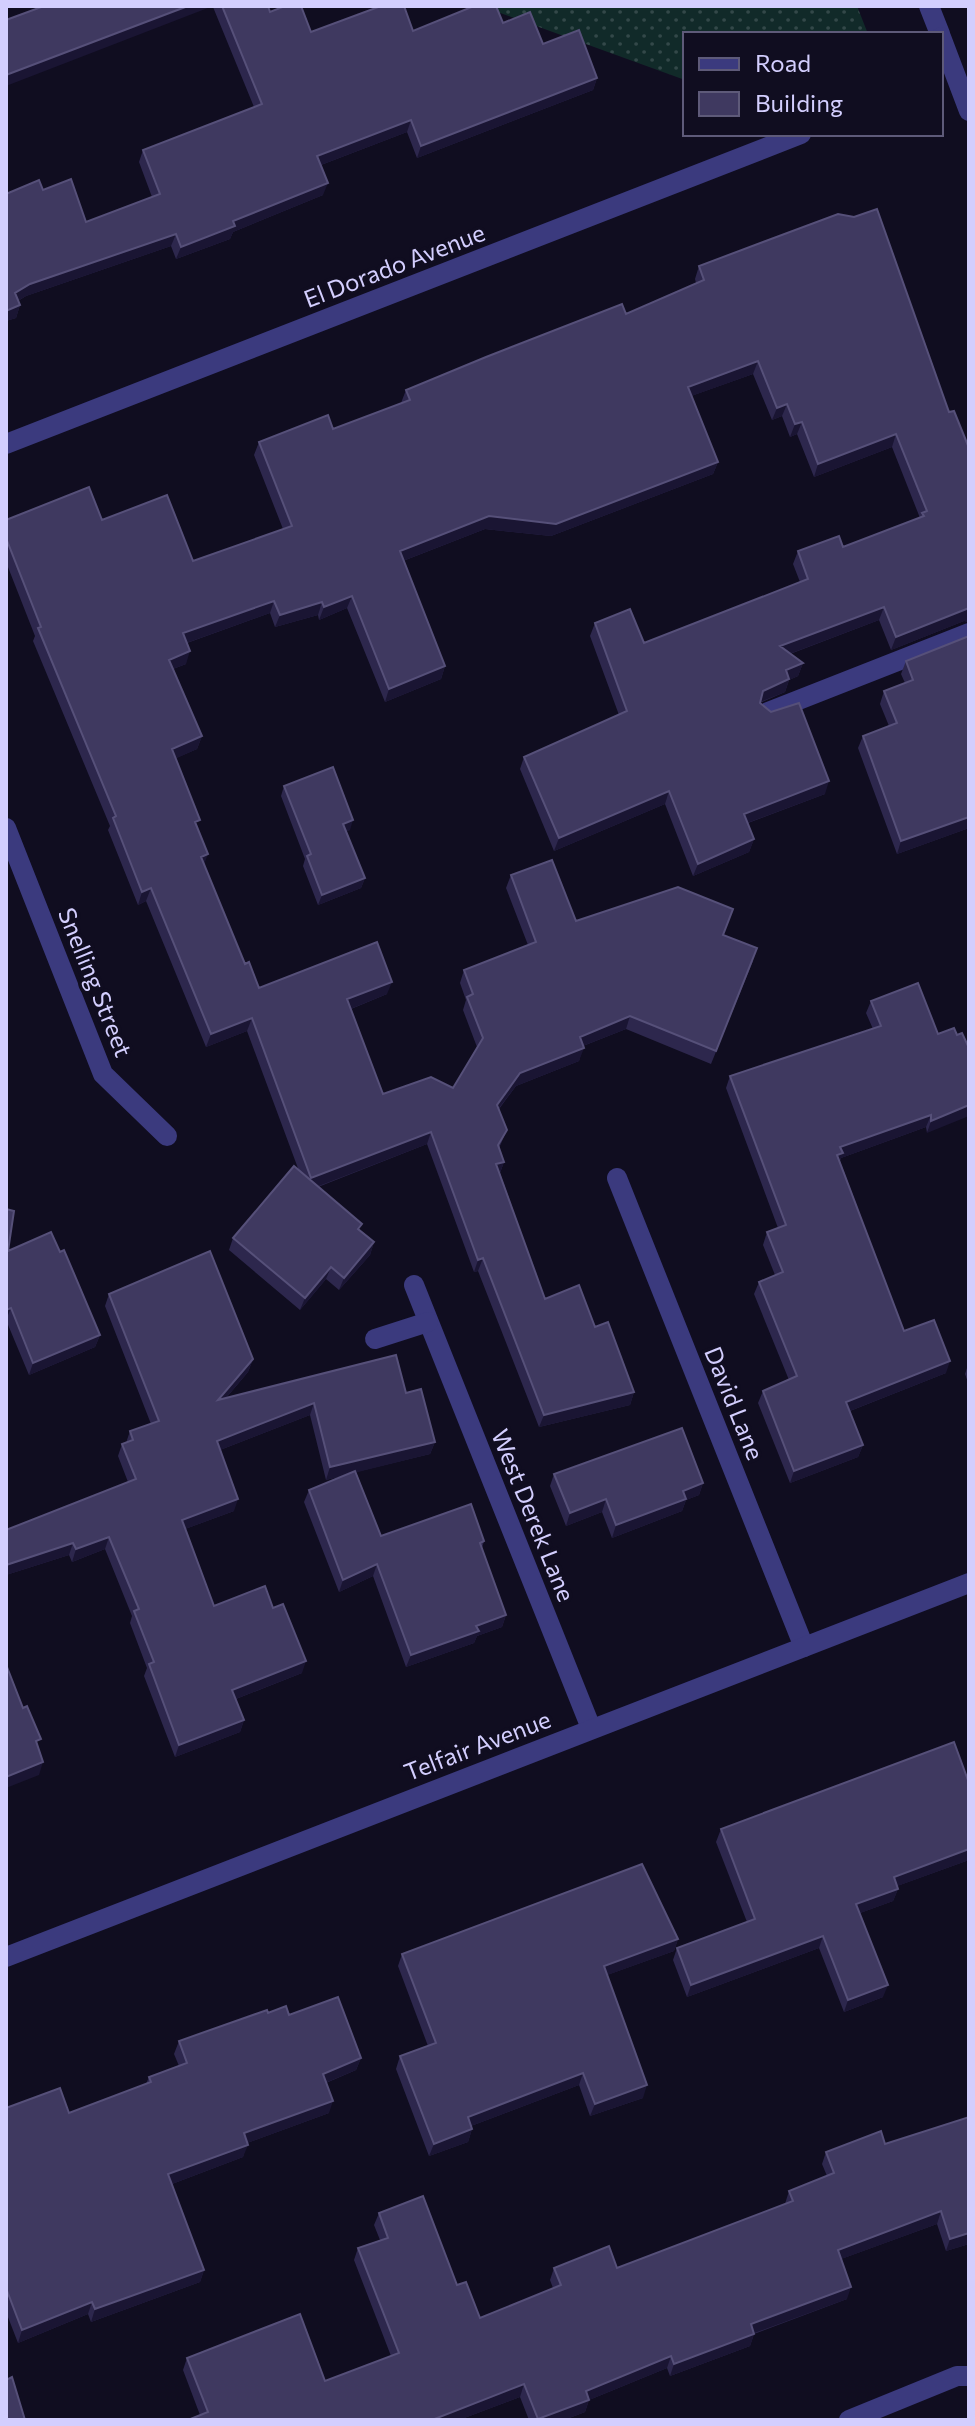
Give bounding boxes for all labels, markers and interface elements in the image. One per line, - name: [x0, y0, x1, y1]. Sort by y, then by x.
- legend: [683, 32, 943, 136]
- text: Road: [755, 48, 811, 77]
- text: Building: [755, 88, 843, 117]
- street label: El Dorado Avenue: [299, 217, 489, 313]
- street label: Snelling Street: [53, 903, 139, 1061]
- street label: David Lane: [699, 1342, 771, 1464]
- street label: West Derek Lane: [486, 1425, 582, 1605]
- street label: Telfair Avenue: [400, 1704, 554, 1786]

